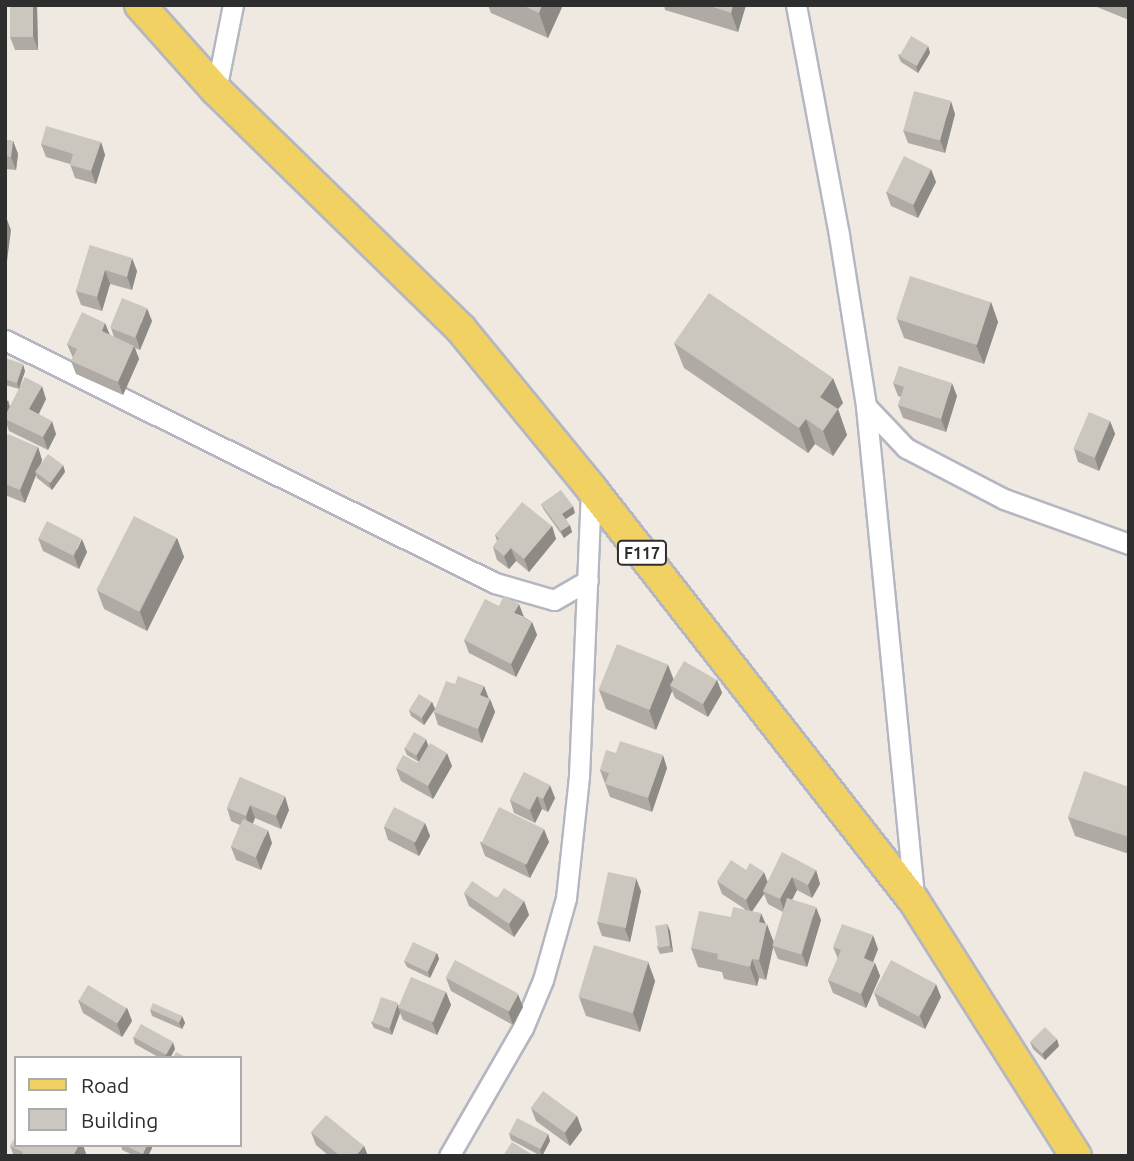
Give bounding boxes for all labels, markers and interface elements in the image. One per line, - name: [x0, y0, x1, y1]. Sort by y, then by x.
- road number: F117: [616, 540, 668, 566]
- legend: [14, 1056, 242, 1147]
- text: Road: [81, 1073, 129, 1097]
- text: Building: [81, 1108, 158, 1132]

